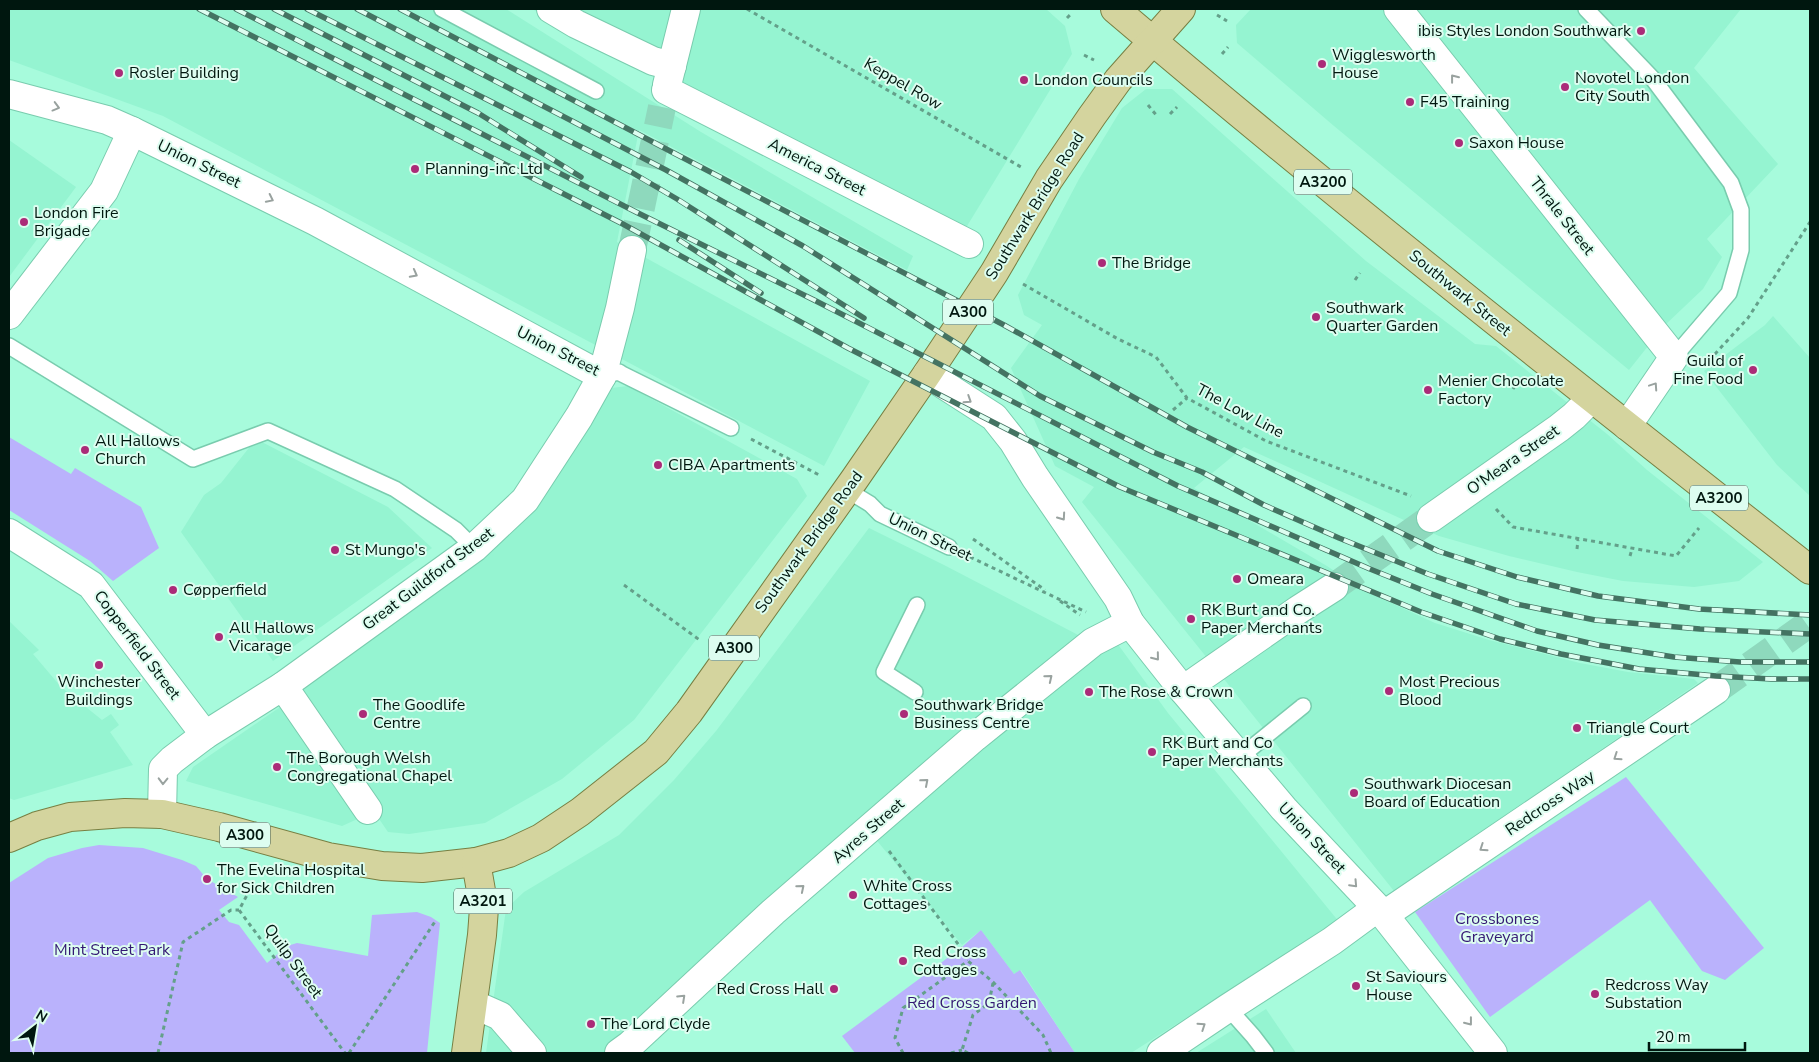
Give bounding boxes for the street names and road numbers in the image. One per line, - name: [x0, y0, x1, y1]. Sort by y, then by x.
- street label: Keppel Row: [860, 53, 947, 116]
- street label: Southwark Bridge Road: [980, 128, 1090, 284]
- street label: America Street: [764, 133, 870, 201]
- street label: Union Street: [154, 134, 245, 194]
- road number: A3200: [1294, 170, 1352, 194]
- street label: Thrale Street: [1524, 172, 1600, 260]
- street label: Southwark Street: [1404, 245, 1516, 341]
- road number: A300: [943, 300, 993, 324]
- street label: Union Street: [513, 321, 604, 381]
- street label: The Low Line: [1192, 379, 1288, 443]
- street label: O'Meara Street: [1462, 420, 1564, 500]
- street label: Southwark Bridge Road: [750, 466, 868, 618]
- road number: A3200: [1690, 486, 1748, 510]
- street label: Union Street: [885, 507, 976, 567]
- street label: Great Guildford Street: [358, 522, 498, 636]
- street label: Copperfield Street: [89, 586, 186, 704]
- road number: A300: [709, 636, 759, 660]
- street label: Redcross Way: [1501, 765, 1600, 841]
- street label: Ayres Street: [827, 793, 909, 869]
- street label: Union Street: [1273, 798, 1351, 879]
- road number: A300: [220, 822, 270, 848]
- road number: A3201: [454, 888, 512, 914]
- street label: Quilp Street: [259, 919, 328, 1003]

